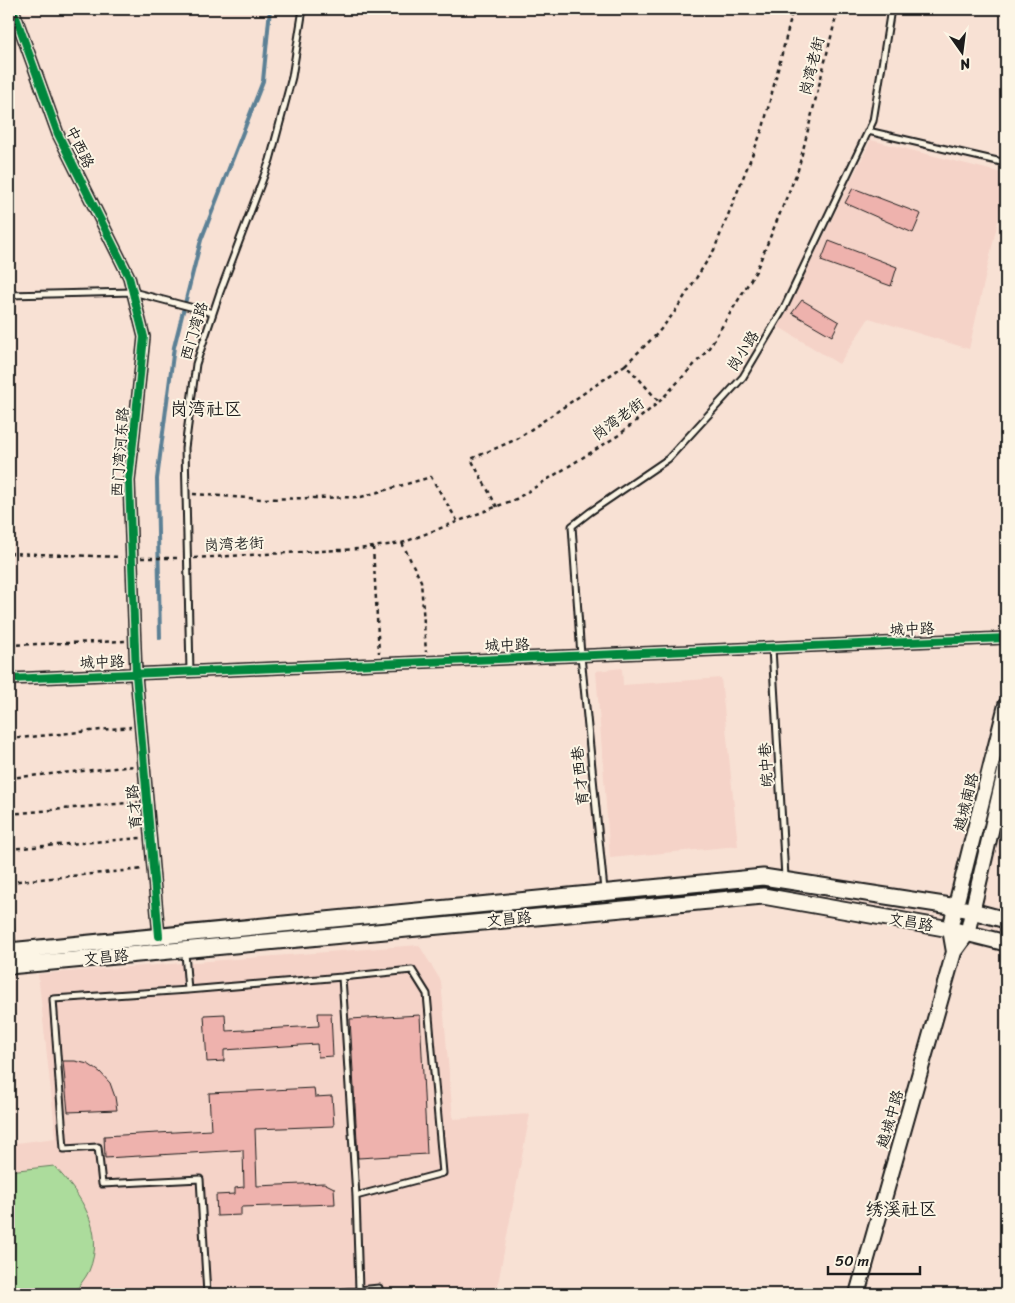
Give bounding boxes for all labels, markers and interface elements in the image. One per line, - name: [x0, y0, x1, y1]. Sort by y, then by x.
- north arrow: [938, 28, 988, 78]
- street label: 岗湾老街: [792, 34, 832, 98]
- text: N: [957, 51, 974, 78]
- street label: 中西路: [58, 121, 102, 173]
- street label: 西门湾路: [173, 299, 215, 363]
- street label: 岗小路: [720, 325, 766, 377]
- street label: 岗湾老街: [586, 391, 650, 447]
- district label: 岗湾社区: [170, 393, 242, 425]
- street label: 西门湾河东路: [104, 406, 136, 498]
- street label: 岗湾老街: [203, 529, 265, 559]
- street label: 城中路: [889, 615, 935, 643]
- street label: 城中路: [484, 631, 530, 659]
- street label: 城中路: [79, 648, 125, 676]
- street label: 皖中巷: [752, 742, 780, 788]
- street label: 育才西巷: [564, 745, 596, 807]
- street label: 越城南路: [946, 770, 986, 834]
- street label: 育才路: [119, 783, 149, 831]
- street label: 文昌路: [485, 904, 533, 934]
- street label: 文昌路: [887, 905, 935, 939]
- street label: 文昌路: [82, 942, 130, 972]
- street label: 越城中路: [869, 1087, 911, 1151]
- district label: 绣溪社区: [865, 1193, 937, 1225]
- scale bar: [828, 1243, 920, 1275]
- text: 50 m: [835, 1248, 870, 1274]

